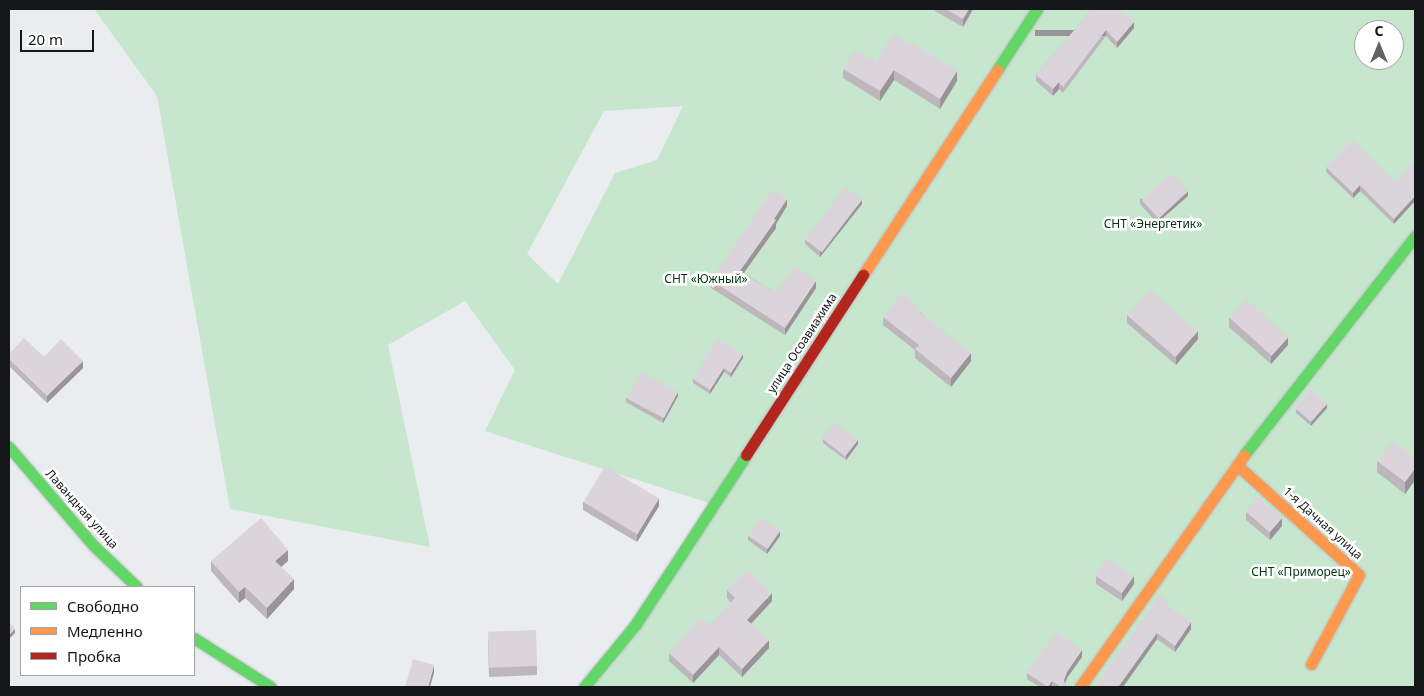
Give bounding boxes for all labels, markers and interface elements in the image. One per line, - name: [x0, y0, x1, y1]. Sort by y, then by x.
- scale bar: [22, 20, 96, 52]
- north arrow: [1354, 20, 1404, 70]
- text: С: [1374, 21, 1384, 40]
- text: 20 m: [28, 29, 63, 49]
- park label: СНТ «Энергетик»: [1104, 217, 1202, 231]
- park label: СНТ «Южный»: [664, 272, 748, 286]
- street label: улица Осоавиахима: [764, 290, 840, 396]
- street label: Лавандная улица: [43, 467, 121, 551]
- street label: 1-я Дачная улица: [1281, 484, 1365, 562]
- park label: СНТ «Приморец»: [1251, 565, 1351, 579]
- legend: [20, 586, 195, 676]
- text: Свободно: [67, 596, 139, 616]
- text: Медленно: [67, 621, 143, 641]
- text: Пробка: [67, 646, 121, 666]

